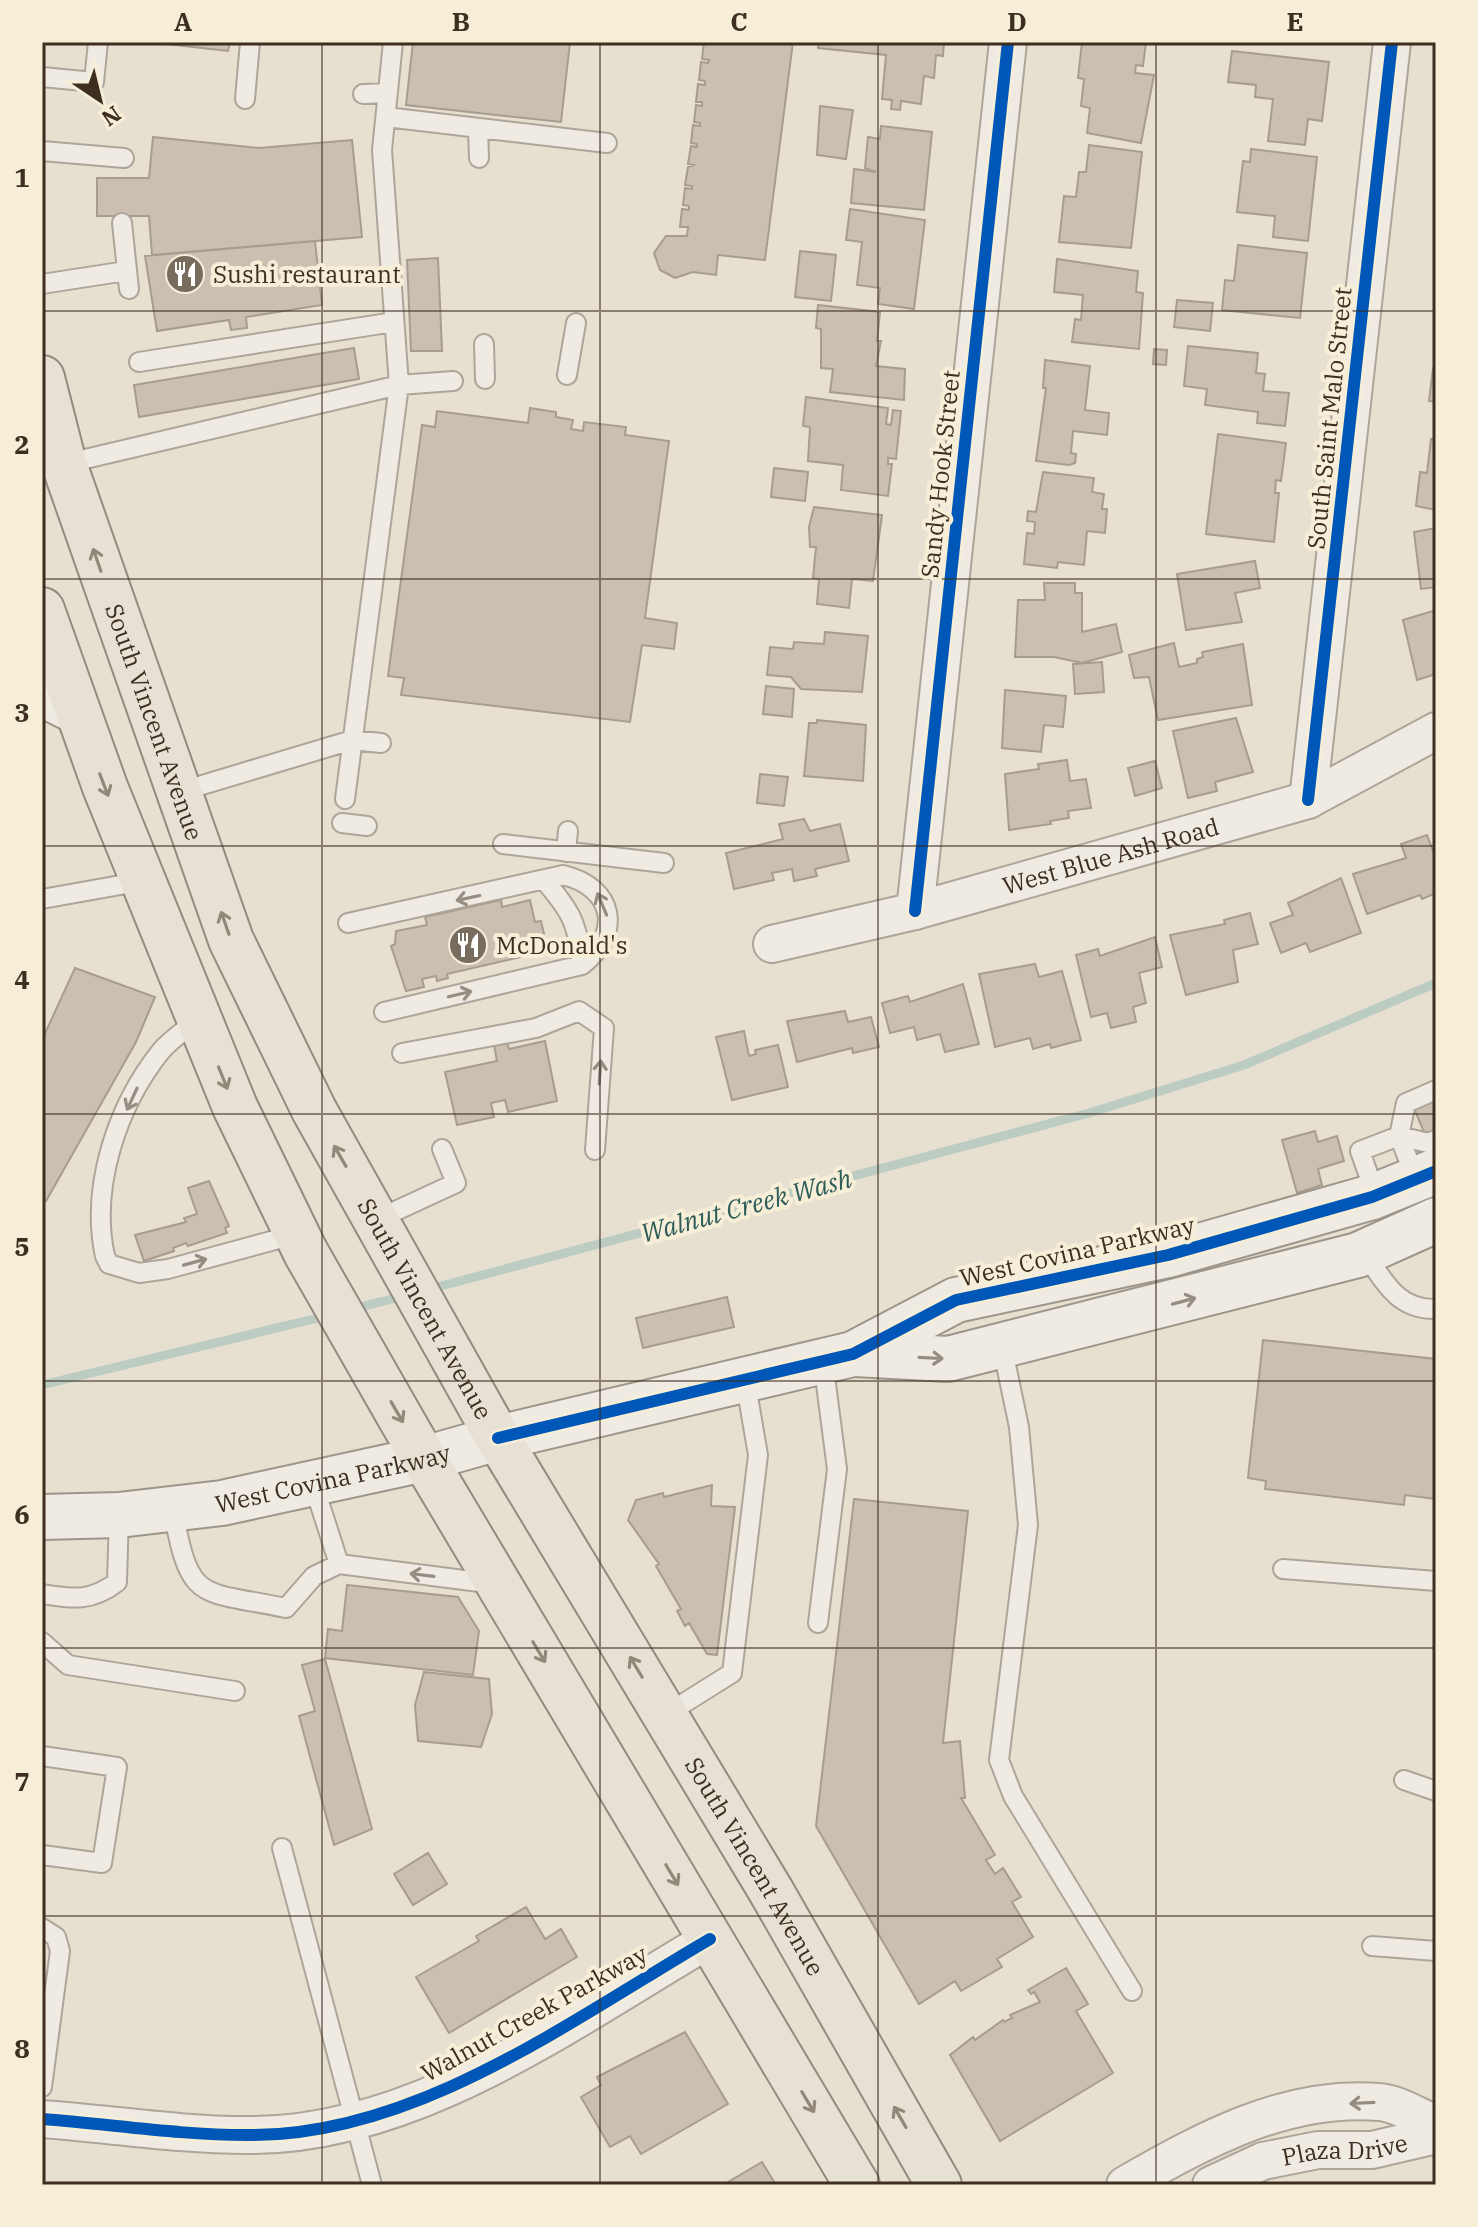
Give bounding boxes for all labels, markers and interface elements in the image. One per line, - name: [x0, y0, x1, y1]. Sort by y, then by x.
- text: A: [174, 4, 192, 38]
- text: B: [452, 4, 470, 38]
- text: C: [730, 4, 748, 38]
- text: D: [1007, 4, 1027, 38]
- text: E: [1286, 4, 1304, 38]
- north arrow: [60, 60, 140, 140]
- text: N: [96, 100, 127, 134]
- text: 1: [14, 160, 30, 194]
- restaurant icon: Sushi restaurant: [164, 253, 206, 295]
- place label: Sushi restaurant: [213, 258, 401, 290]
- street label: South Saint Malo Street: [1299, 285, 1359, 551]
- street label: Sandy Hook Street: [913, 369, 967, 579]
- text: 2: [14, 427, 30, 461]
- one-way arrow: [89, 547, 104, 572]
- street label: South Vincent Avenue: [98, 599, 211, 845]
- text: 3: [14, 695, 30, 729]
- one-way arrow: [98, 772, 113, 797]
- street label: West Blue Ash Road: [999, 810, 1222, 901]
- one-way arrow: [456, 891, 481, 906]
- one-way arrow: [594, 893, 609, 917]
- one-way arrow: [217, 912, 231, 936]
- restaurant icon: McDonald's: [447, 924, 489, 966]
- place label: McDonald's: [496, 929, 628, 961]
- text: 4: [14, 962, 30, 996]
- one-way arrow: [447, 986, 473, 1001]
- one-way arrow: [593, 1059, 608, 1086]
- one-way arrow: [217, 1065, 231, 1090]
- one-way arrow: [124, 1087, 139, 1111]
- one-way arrow: [332, 1145, 347, 1169]
- water label: Walnut Creek Wash: [637, 1160, 856, 1250]
- street label: South Vincent Avenue: [351, 1192, 500, 1425]
- street label: West Covina Parkway: [956, 1208, 1198, 1294]
- text: 5: [14, 1229, 30, 1263]
- one-way arrow: [181, 1253, 207, 1268]
- one-way arrow: [1170, 1293, 1196, 1308]
- one-way arrow: [917, 1350, 943, 1365]
- one-way arrow: [389, 1400, 405, 1423]
- street label: West Covina Parkway: [212, 1436, 454, 1520]
- text: 6: [14, 1497, 30, 1531]
- one-way arrow: [409, 1567, 436, 1582]
- one-way arrow: [531, 1640, 547, 1663]
- one-way arrow: [628, 1656, 644, 1679]
- street label: South Vincent Avenue: [678, 1751, 832, 1981]
- text: 7: [14, 1764, 30, 1798]
- one-way arrow: [664, 1863, 680, 1886]
- street label: Walnut Creek Parkway: [415, 1937, 653, 2089]
- text: 8: [14, 2031, 30, 2065]
- one-way arrow: [800, 2090, 816, 2113]
- one-way arrow: [1349, 2095, 1376, 2110]
- one-way arrow: [892, 2106, 908, 2129]
- street label: Plaza Drive: [1279, 2126, 1411, 2173]

